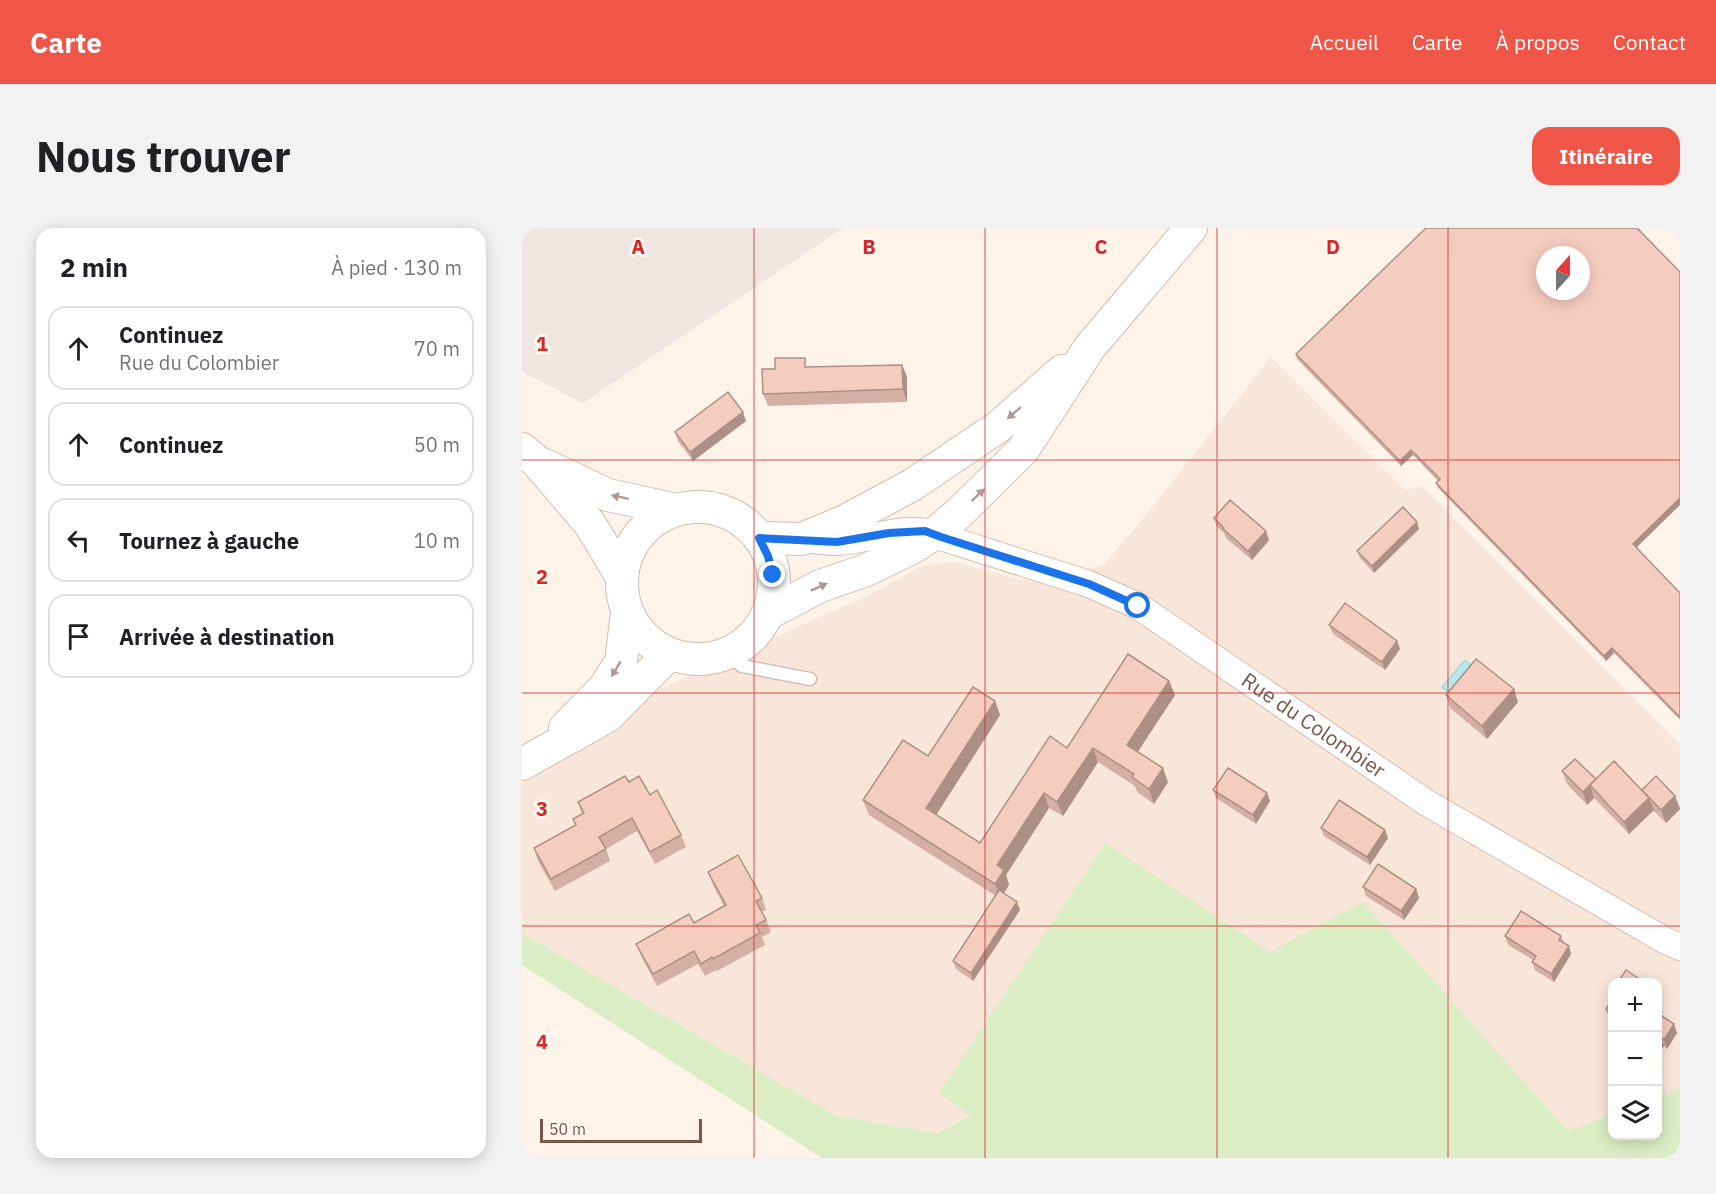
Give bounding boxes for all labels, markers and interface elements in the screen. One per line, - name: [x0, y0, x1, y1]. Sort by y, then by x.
- text: Carte: [30, 24, 102, 61]
- text: Accueil: [1310, 28, 1379, 56]
- text: Carte: [1412, 28, 1463, 56]
- text: À propos: [1496, 28, 1580, 56]
- text: Contact: [1613, 28, 1686, 56]
- button: Itinéraire: [1532, 127, 1680, 185]
- text: Nous trouver: [36, 129, 291, 184]
- text: A: [631, 233, 645, 260]
- text: B: [862, 233, 876, 260]
- text: C: [1094, 233, 1108, 260]
- text: D: [1326, 233, 1340, 260]
- north arrow: [1536, 246, 1590, 300]
- text: 2 min: [60, 250, 128, 284]
- text: À pied · 130 m: [331, 254, 462, 281]
- text: Continuez: [119, 320, 223, 349]
- text: 1: [536, 330, 548, 357]
- icon: ahead: [62, 332, 95, 365]
- text: 70 m: [414, 335, 460, 362]
- text: Rue du Colombier: [119, 349, 279, 376]
- one-way arrow: [1006, 406, 1022, 419]
- icon: ahead: [62, 428, 95, 461]
- text: Continuez: [119, 430, 223, 459]
- text: 50 m: [414, 431, 460, 458]
- one-way arrow: [970, 488, 985, 502]
- one-way arrow: [611, 492, 629, 502]
- icon: left: [62, 524, 95, 557]
- text: Tournez à gauche: [119, 526, 299, 555]
- text: 10 m: [414, 527, 460, 554]
- route end: [759, 561, 785, 587]
- text: 2: [536, 563, 548, 590]
- one-way arrow: [811, 583, 828, 592]
- route start: [1124, 592, 1150, 618]
- icon: arrive: [62, 620, 95, 653]
- text: Arrivée à destination: [119, 622, 335, 651]
- one-way arrow: [611, 661, 621, 678]
- street label: Rue du Colombier: [1236, 666, 1391, 784]
- text: 3: [536, 795, 548, 822]
- map controls: [1608, 978, 1662, 1140]
- button: +: [1608, 978, 1662, 1032]
- text: 4: [536, 1028, 548, 1055]
- button: −: [1608, 1032, 1662, 1086]
- button: layers: [1608, 1086, 1662, 1140]
- scale bar: [540, 1116, 702, 1144]
- text: 50 m: [549, 1119, 586, 1139]

